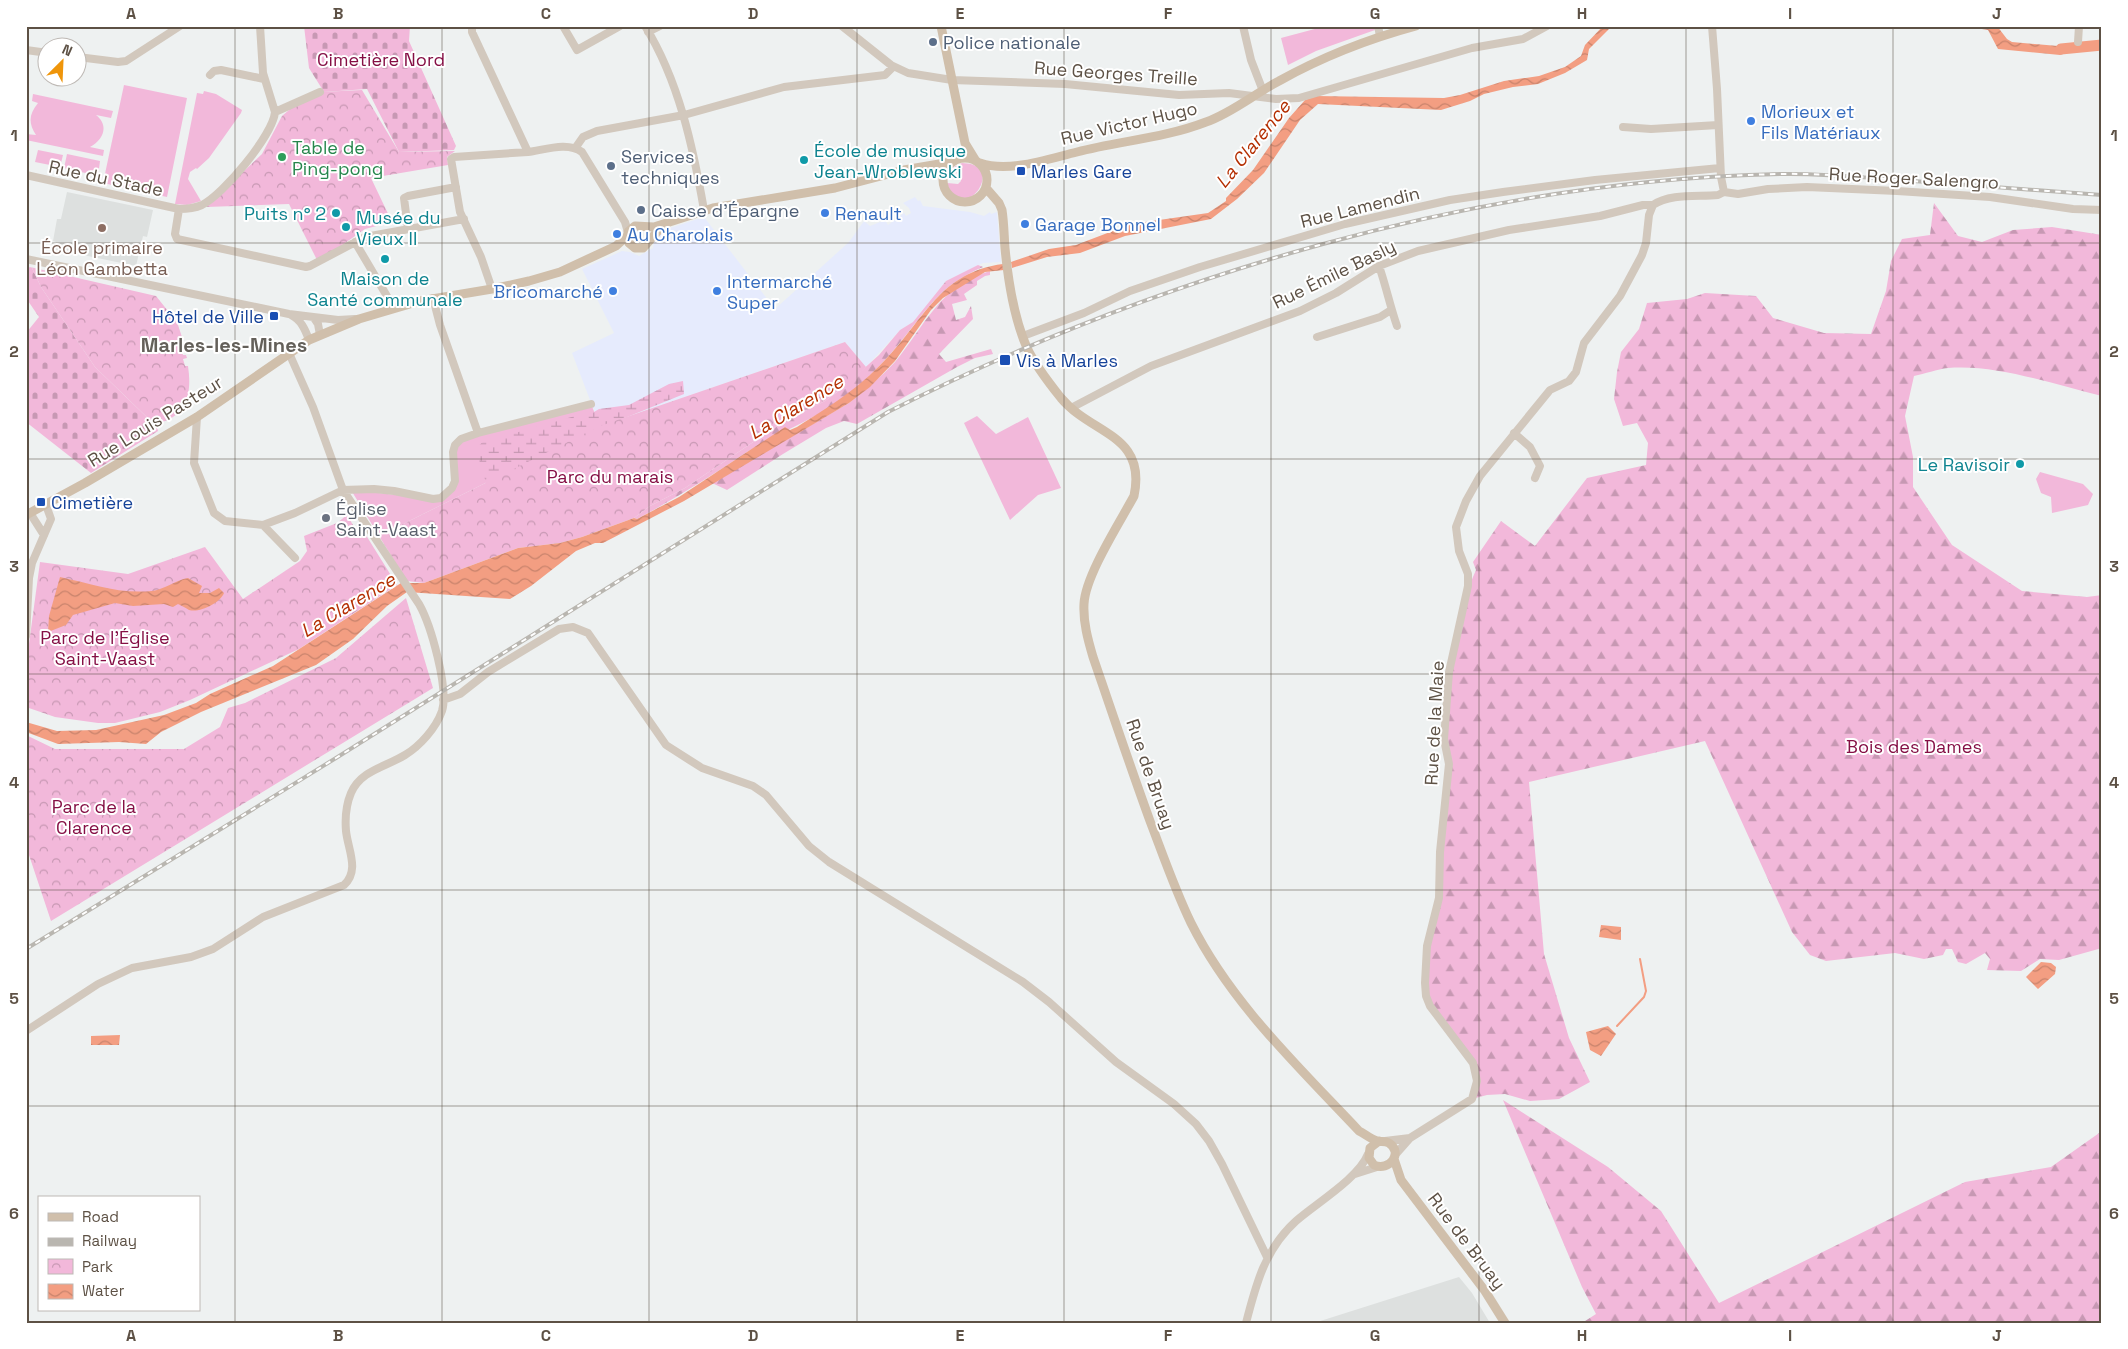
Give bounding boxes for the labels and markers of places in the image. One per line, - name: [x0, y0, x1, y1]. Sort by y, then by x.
- place label: Police nationale: [943, 31, 1081, 54]
- marker: Police nationale: [927, 36, 939, 48]
- place label: Morieux et Fils Matériaux: [1761, 100, 1881, 144]
- marker: Morieux et Fils Matériaux: [1745, 115, 1757, 127]
- place label: Table de Ping-pong: [292, 136, 383, 180]
- place label: École de musique Jean-Wroblewski: [814, 139, 966, 183]
- place label: Services techniques: [621, 145, 720, 189]
- marker: Table de Ping-pong: [276, 151, 288, 163]
- marker: École de musique Jean-Wroblewski: [798, 154, 810, 166]
- marker: Services techniques: [605, 160, 617, 172]
- place label: Marles Gare: [1031, 160, 1132, 183]
- marker: Marles Gare: [1015, 165, 1027, 177]
- place label: Caisse d'Épargne: [651, 199, 799, 222]
- place label: Puits n° 2: [244, 202, 326, 225]
- place label: Renault: [835, 202, 902, 225]
- marker: Caisse d'Épargne: [635, 204, 647, 216]
- place label: Musée du Vieux II: [356, 206, 441, 250]
- marker: Puits n° 2: [330, 207, 342, 219]
- marker: Renault: [819, 207, 831, 219]
- place label: Garage Bonnel: [1035, 213, 1161, 236]
- marker: Garage Bonnel: [1019, 218, 1031, 230]
- marker: Musée du Vieux II: [340, 221, 352, 233]
- marker: École primaire Léon Gambetta: [96, 222, 108, 234]
- place label: Au Charolais: [627, 223, 733, 246]
- marker: Au Charolais: [611, 228, 623, 240]
- place label: École primaire Léon Gambetta: [36, 236, 168, 280]
- marker: Maison de Santé communale: [379, 253, 391, 265]
- place label: Maison de Santé communale: [307, 267, 463, 311]
- place label: Intermarché Super: [727, 270, 832, 314]
- place label: Bricomarché: [493, 280, 603, 303]
- marker: Bricomarché: [607, 285, 619, 297]
- marker: Intermarché Super: [711, 285, 723, 297]
- place label: Hôtel de Ville: [152, 305, 264, 328]
- marker: Hôtel de Ville: [268, 310, 280, 322]
- place label: Vis à Marles: [1016, 349, 1118, 372]
- marker: Vis à Marles: [998, 353, 1012, 367]
- place label: Le Ravisoir: [1918, 453, 2010, 476]
- marker: Le Ravisoir: [2014, 458, 2026, 470]
- place label: Cimetière: [51, 491, 133, 514]
- marker: Cimetière: [35, 496, 47, 508]
- place label: Église Saint-Vaast: [336, 497, 437, 541]
- marker: Église Saint-Vaast: [320, 512, 332, 524]

